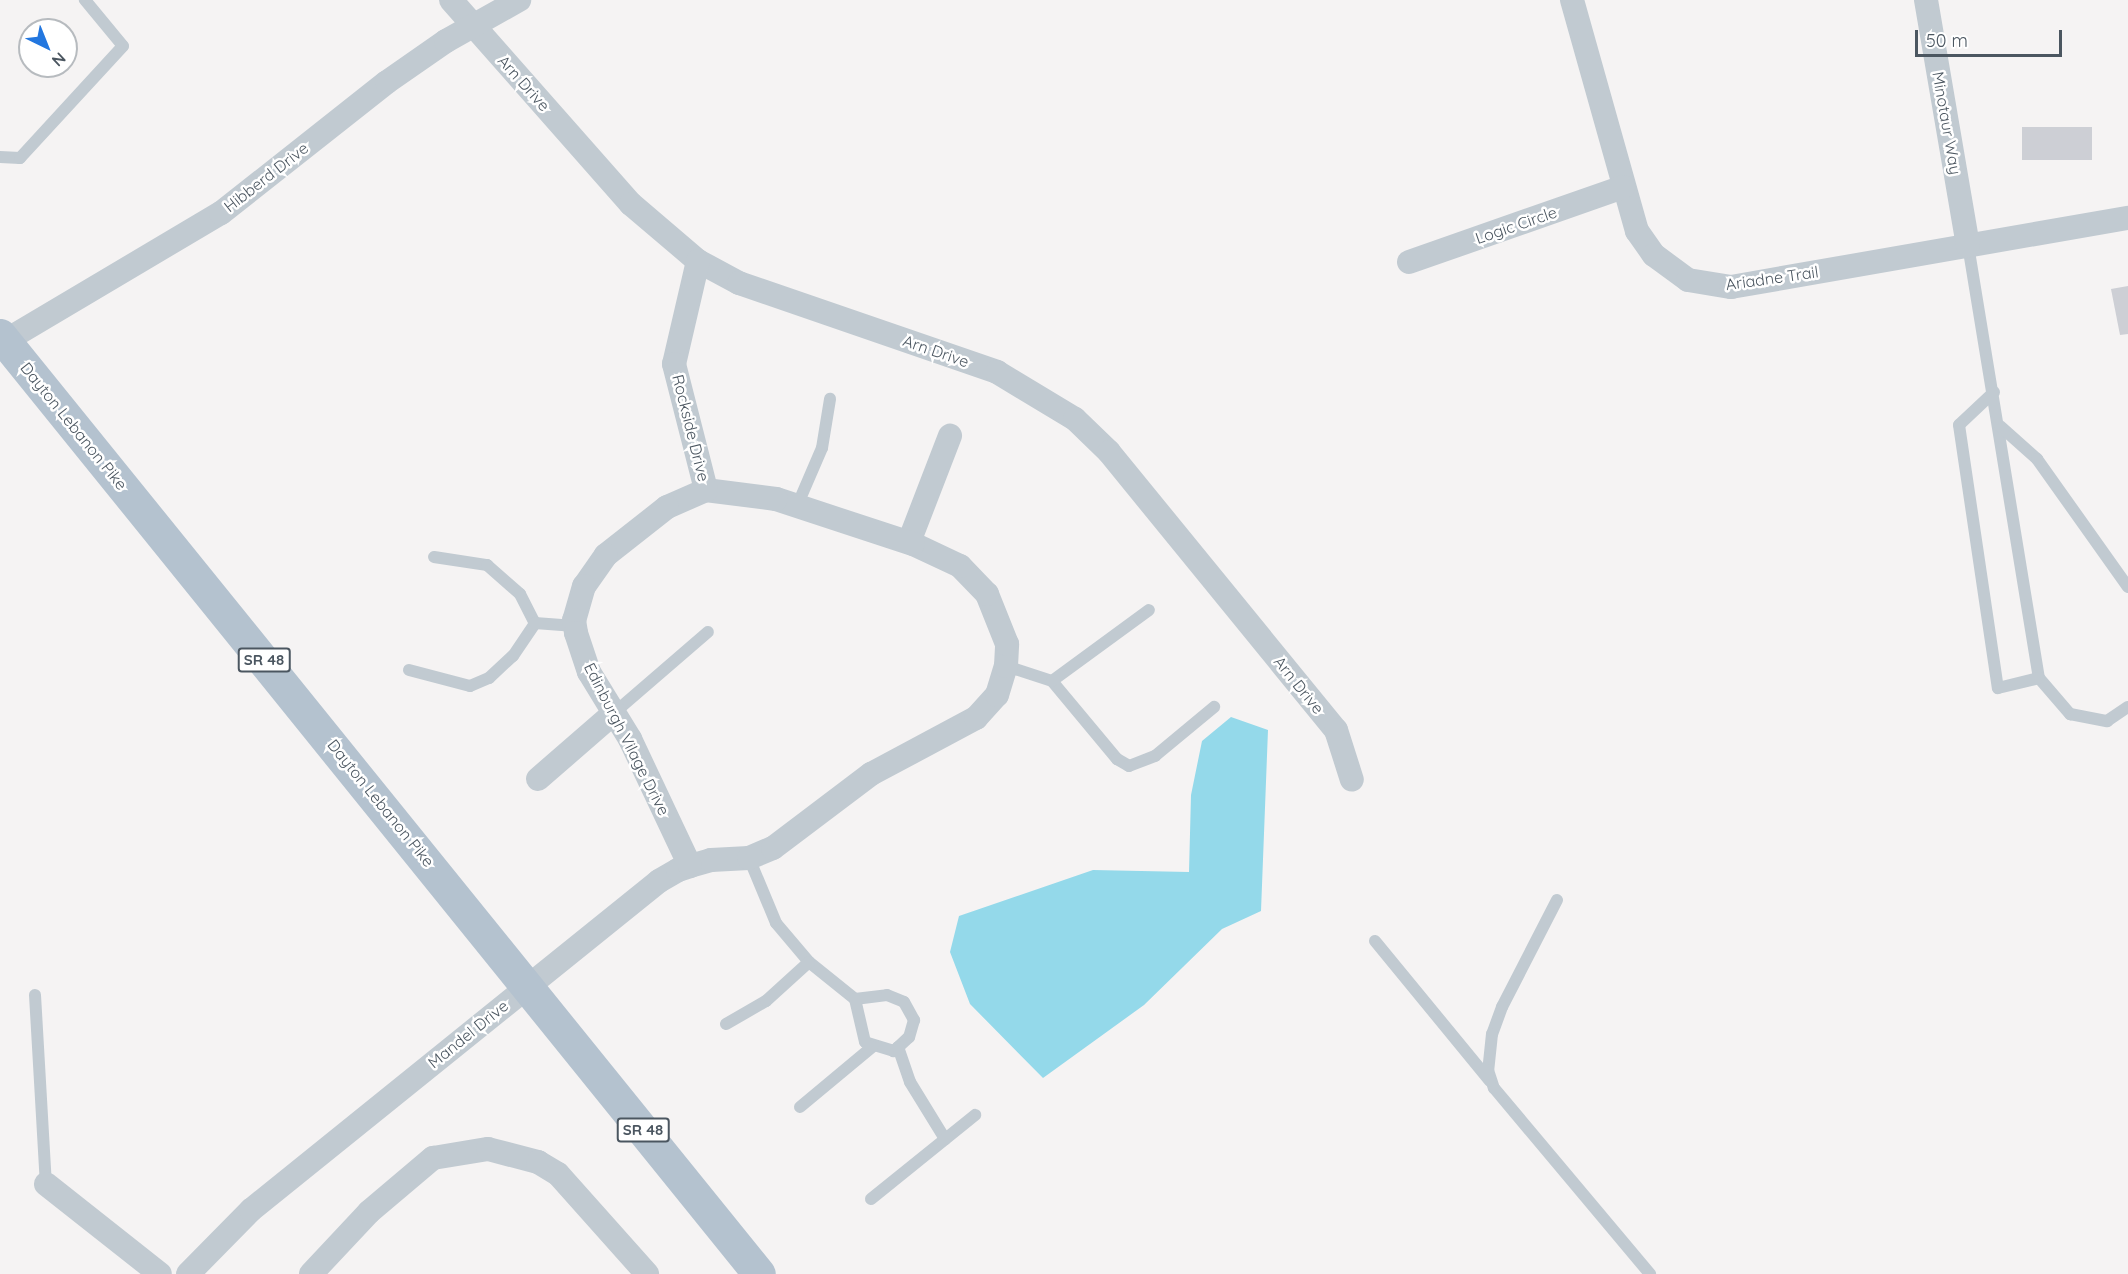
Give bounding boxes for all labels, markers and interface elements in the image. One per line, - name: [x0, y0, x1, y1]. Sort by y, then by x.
- north arrow: [18, 18, 78, 78]
- scale bar: [1918, 18, 2065, 56]
- text: 50 m: [1926, 29, 1968, 52]
- text: N: [48, 48, 70, 71]
- street label: Arn Drive: [494, 51, 554, 115]
- street label: Minotaur Way: [1928, 70, 1966, 176]
- street label: Hibberd Drive: [220, 138, 312, 216]
- street label: Logic Circle: [1473, 202, 1559, 248]
- street label: Ariadne Trail: [1724, 262, 1820, 294]
- street label: Arn Drive: [900, 331, 972, 371]
- street label: Dayton Lebanon Pike: [17, 358, 131, 494]
- street label: Rockside Drive: [668, 372, 714, 484]
- road number: SR 48: [237, 648, 291, 672]
- street label: Arn Drive: [1270, 652, 1328, 718]
- street label: Edinburgh Vilage Drive: [580, 660, 674, 818]
- street label: Dayton Lebanon Pike: [324, 735, 438, 871]
- street label: Mandel Drive: [424, 996, 512, 1072]
- road number: SR 48: [616, 1118, 670, 1142]

